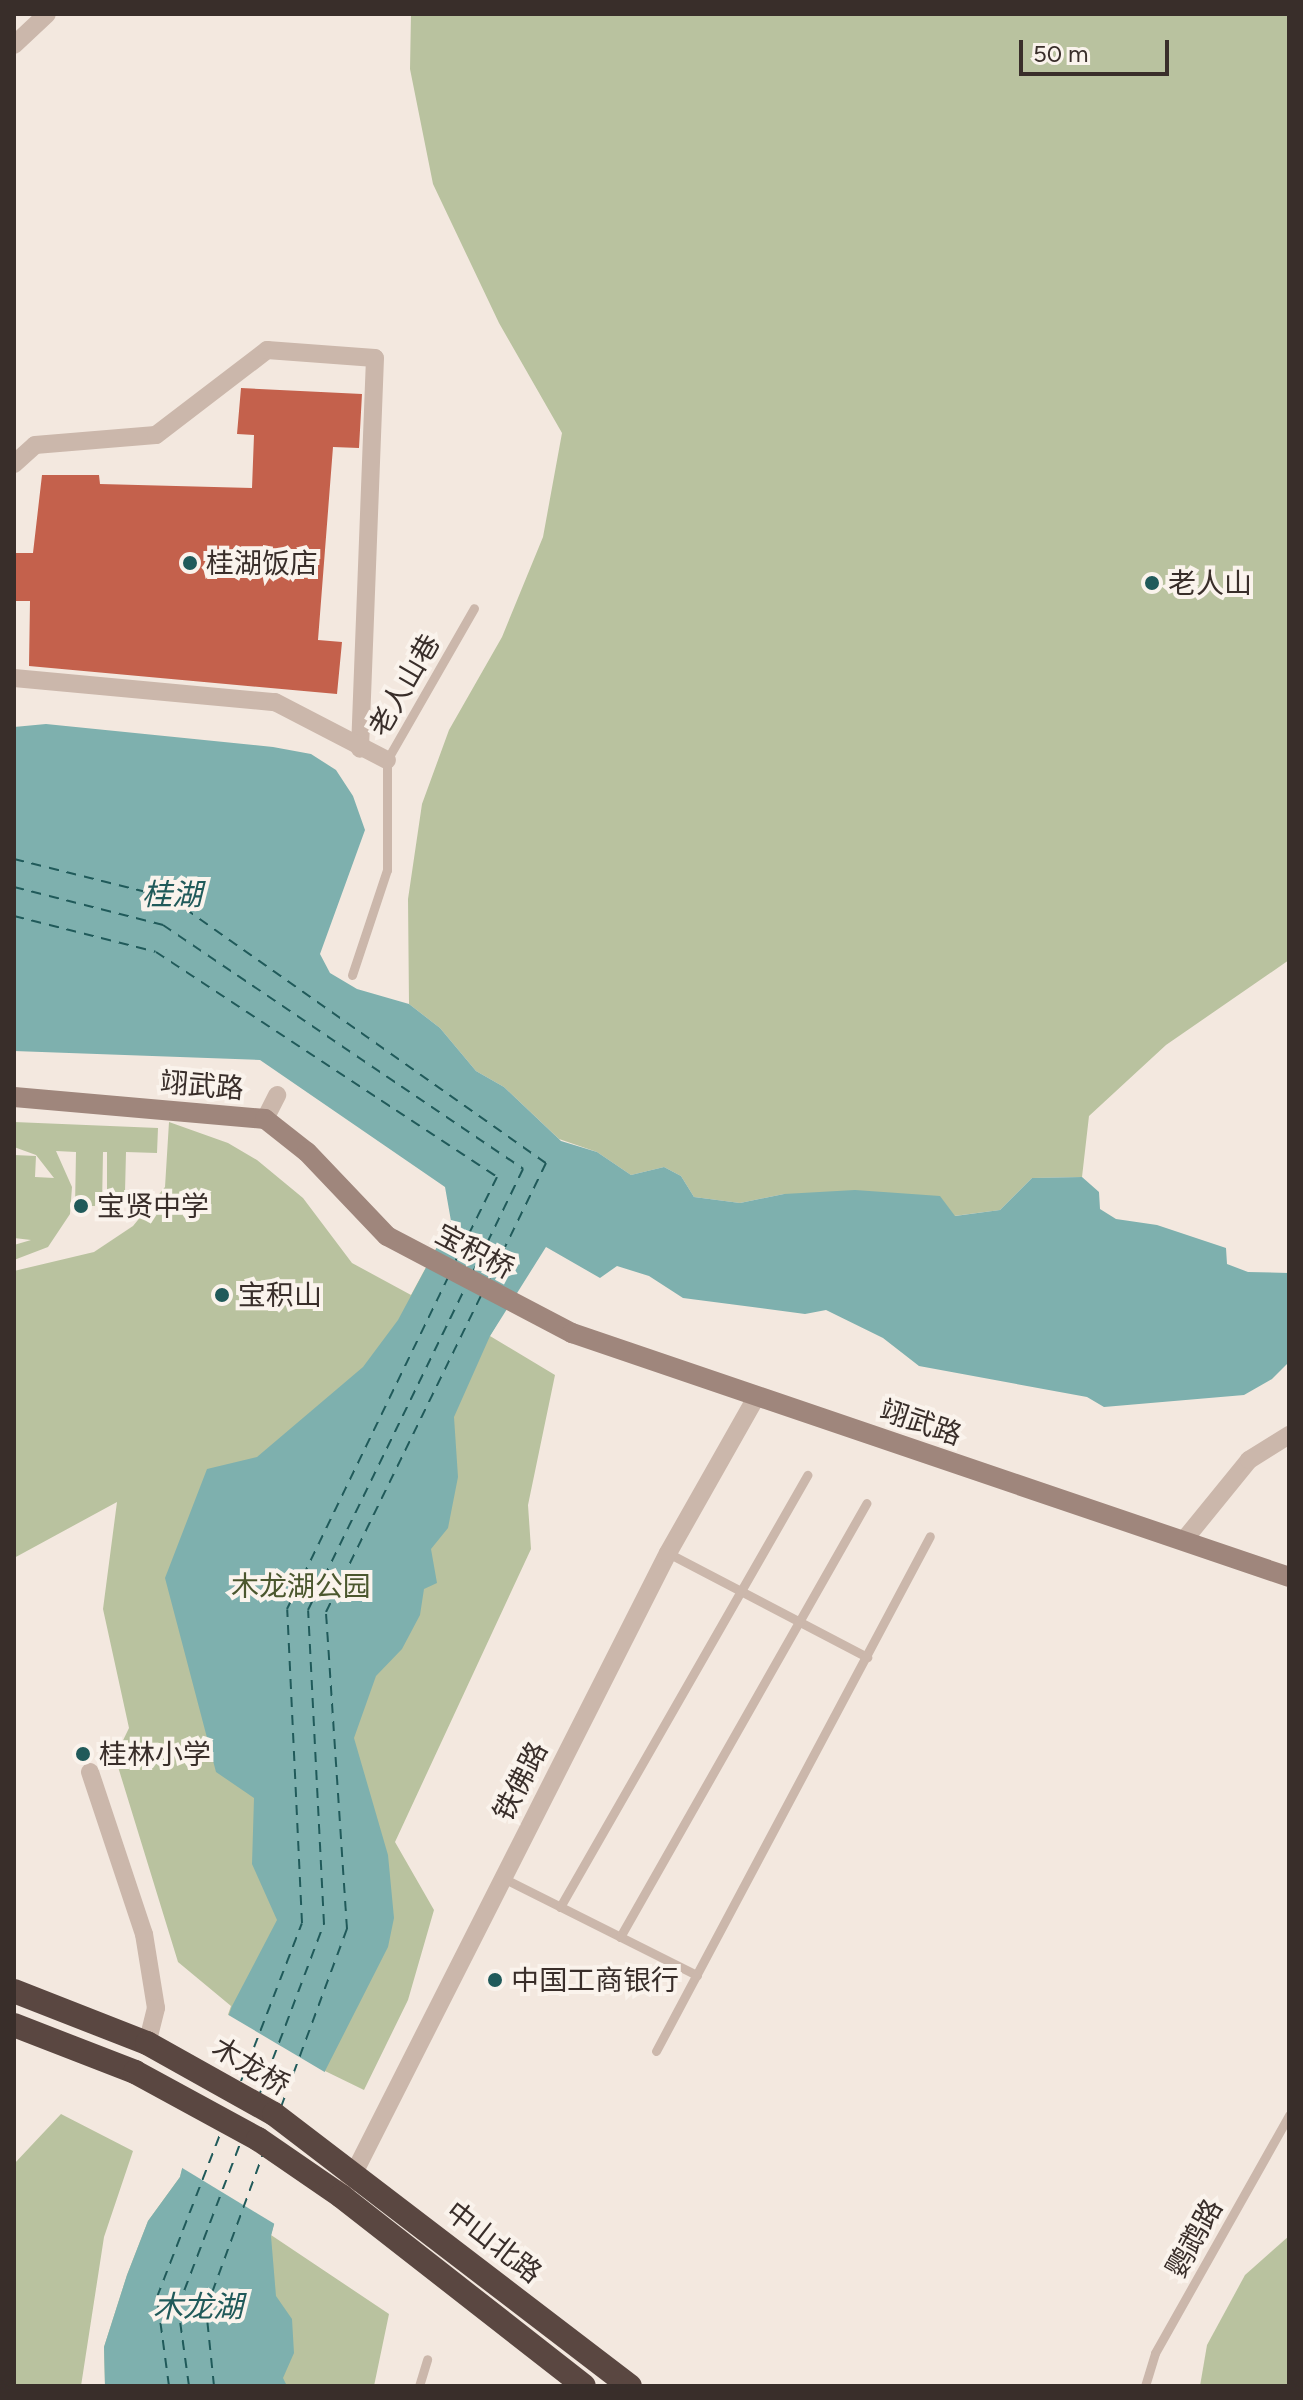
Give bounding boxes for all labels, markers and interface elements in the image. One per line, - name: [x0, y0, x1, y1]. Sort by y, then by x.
- scale bar: [1023, 24, 1173, 74]
- text: 50 m: [1033, 39, 1089, 68]
- place label: 桂湖饭店: [206, 546, 318, 580]
- marker: 桂湖饭店: [181, 554, 199, 572]
- place label: 老人山: [1168, 566, 1252, 600]
- marker: 老人山: [1143, 574, 1161, 592]
- street label: 老人山巷: [361, 628, 447, 742]
- water label: 桂湖: [142, 877, 202, 913]
- street label: 翊武路: [159, 1065, 245, 1105]
- place label: 宝贤中学: [97, 1189, 209, 1223]
- marker: 宝贤中学: [72, 1197, 90, 1215]
- street label: 宝积桥: [430, 1216, 520, 1286]
- place label: 宝积山: [238, 1278, 322, 1312]
- marker: 宝积山: [213, 1286, 231, 1304]
- street label: 翊武路: [876, 1392, 966, 1452]
- park label: 木龙湖公园: [231, 1569, 371, 1603]
- street label: 铁佛路: [486, 1736, 554, 1826]
- place label: 桂林小学: [99, 1737, 211, 1771]
- marker: 桂林小学: [74, 1745, 92, 1763]
- place label: 中国工商银行: [511, 1963, 679, 1997]
- marker: 中国工商银行: [486, 1971, 504, 1989]
- street label: 木龙桥: [206, 2030, 296, 2102]
- street label: 鹦鹉路: [1159, 2193, 1229, 2283]
- street label: 中山北路: [440, 2194, 548, 2290]
- water label: 木龙湖: [153, 2289, 243, 2325]

